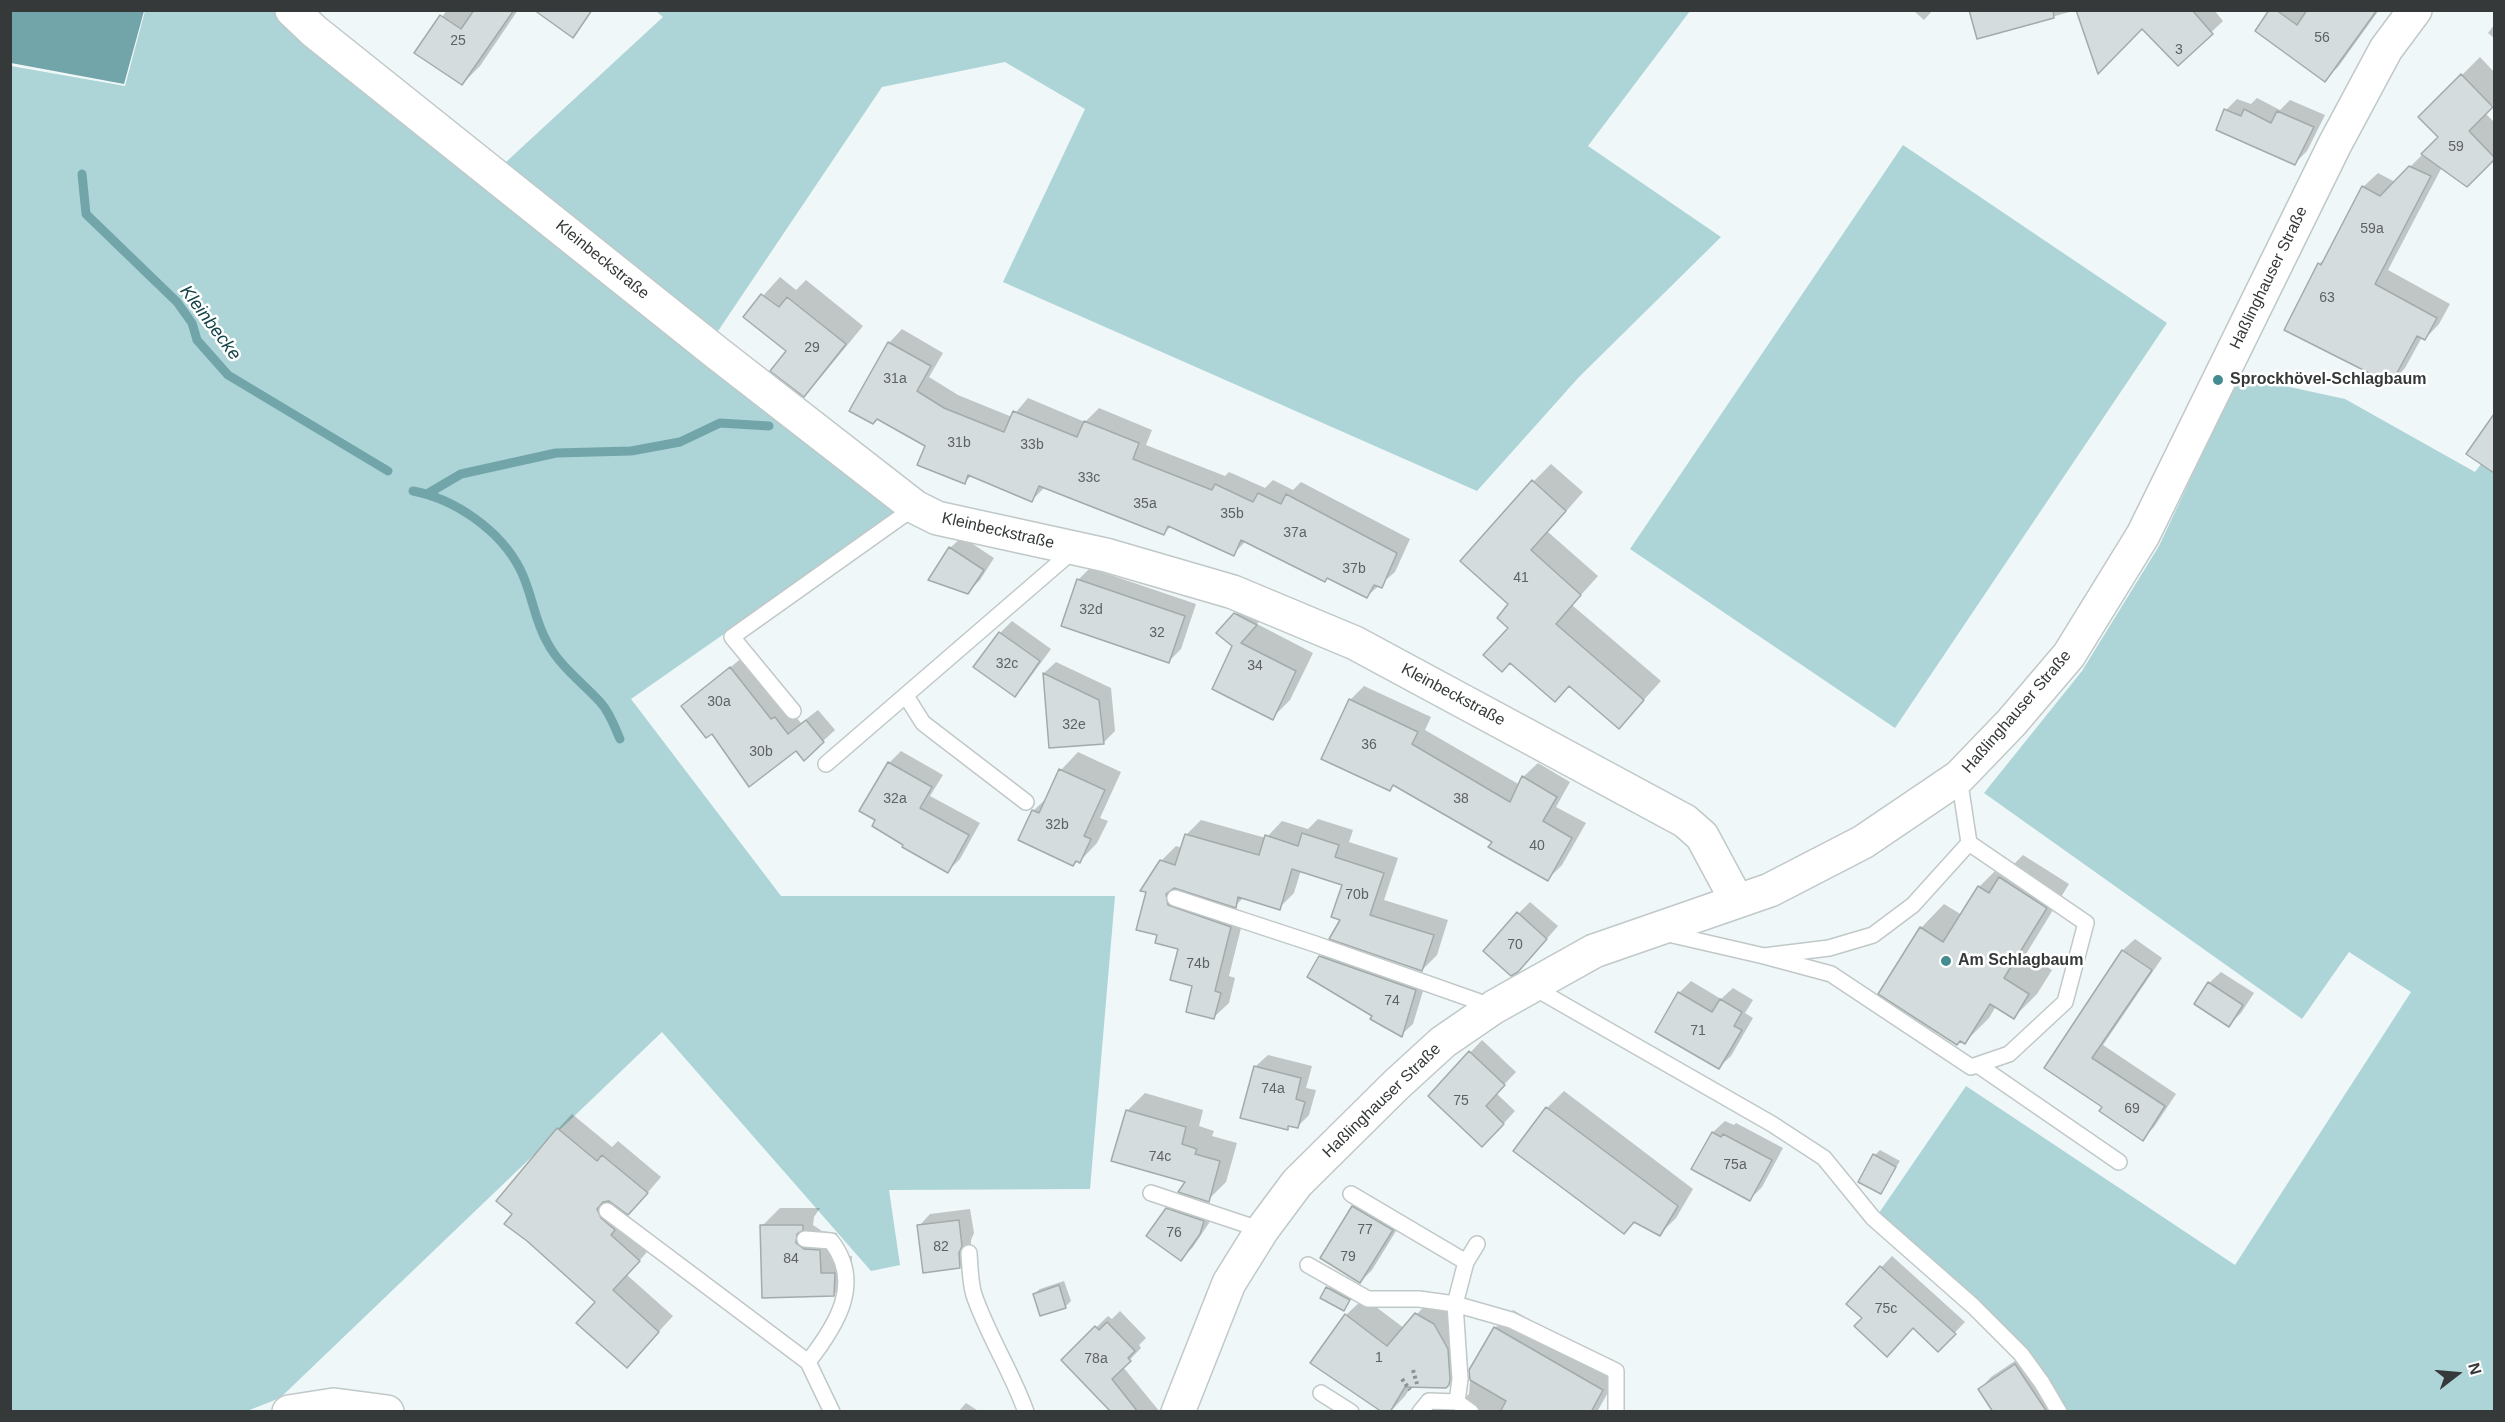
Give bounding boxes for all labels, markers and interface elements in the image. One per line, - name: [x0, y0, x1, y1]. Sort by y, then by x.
- house number: 56: [2314, 30, 2330, 46]
- house number: 25: [450, 33, 466, 49]
- house number: 3: [2175, 42, 2183, 58]
- house number: 59: [2448, 139, 2464, 155]
- street label: Haßlinghauser Straße: [2226, 203, 2312, 353]
- street label: Kleinbeckstraße: [551, 216, 653, 304]
- house number: 59a: [2360, 221, 2384, 237]
- water label: Kleinbecke: [175, 281, 245, 365]
- house number: 63: [2319, 290, 2335, 306]
- house number: 29: [804, 340, 820, 356]
- place label: Sprockhövel-Schlagbaum: [2230, 370, 2426, 390]
- house number: 31a: [883, 371, 907, 387]
- marker: Sprockhövel-Schlagbaum: [2211, 373, 2225, 387]
- house number: 31b: [947, 435, 971, 451]
- house number: 33b: [1020, 437, 1044, 453]
- house number: 33c: [1078, 470, 1100, 486]
- house number: 35a: [1133, 496, 1157, 512]
- house number: 35b: [1220, 506, 1244, 522]
- street label: Kleinbeckstraße: [940, 509, 1056, 553]
- house number: 37a: [1283, 525, 1307, 541]
- house number: 37b: [1342, 561, 1366, 577]
- house number: 41: [1513, 570, 1529, 586]
- house number: 32d: [1079, 602, 1103, 618]
- house number: 32: [1149, 625, 1165, 641]
- street label: Haßlinghauser Straße: [1958, 647, 2076, 777]
- house number: 32c: [996, 656, 1018, 672]
- house number: 34: [1247, 658, 1263, 674]
- street label: Kleinbeckstraße: [1398, 660, 1508, 730]
- house number: 30a: [707, 694, 731, 710]
- house number: 32e: [1062, 717, 1086, 733]
- house number: 36: [1361, 737, 1377, 753]
- house number: 30b: [749, 744, 773, 760]
- house number: 32a: [883, 791, 907, 807]
- house number: 38: [1453, 791, 1469, 807]
- house number: 32b: [1045, 817, 1069, 833]
- house number: 40: [1529, 838, 1545, 854]
- house number: 70b: [1345, 887, 1369, 903]
- house number: 70: [1507, 937, 1523, 953]
- place label: Am Schlagbaum: [1958, 951, 2083, 971]
- marker: Am Schlagbaum: [1939, 954, 1953, 968]
- house number: 74b: [1186, 956, 1210, 972]
- house number: 74: [1384, 993, 1400, 1009]
- house number: 71: [1690, 1023, 1706, 1039]
- street label: Haßlinghauser Straße: [1319, 1040, 1445, 1162]
- house number: 74a: [1261, 1081, 1285, 1097]
- house number: 75: [1453, 1093, 1469, 1109]
- house number: 69: [2124, 1101, 2140, 1117]
- house number: 74c: [1149, 1149, 1171, 1165]
- house number: 75a: [1723, 1157, 1747, 1173]
- house number: 77: [1357, 1222, 1373, 1238]
- house number: 76: [1166, 1225, 1182, 1241]
- house number: 82: [933, 1239, 949, 1255]
- house number: 79: [1340, 1249, 1356, 1265]
- house number: 84: [783, 1251, 799, 1267]
- house number: 75c: [1875, 1301, 1897, 1317]
- north arrow: [2427, 1344, 2487, 1404]
- house number: 1: [1375, 1350, 1383, 1366]
- house number: 78a: [1084, 1351, 1108, 1367]
- text: N: [2465, 1361, 2485, 1377]

